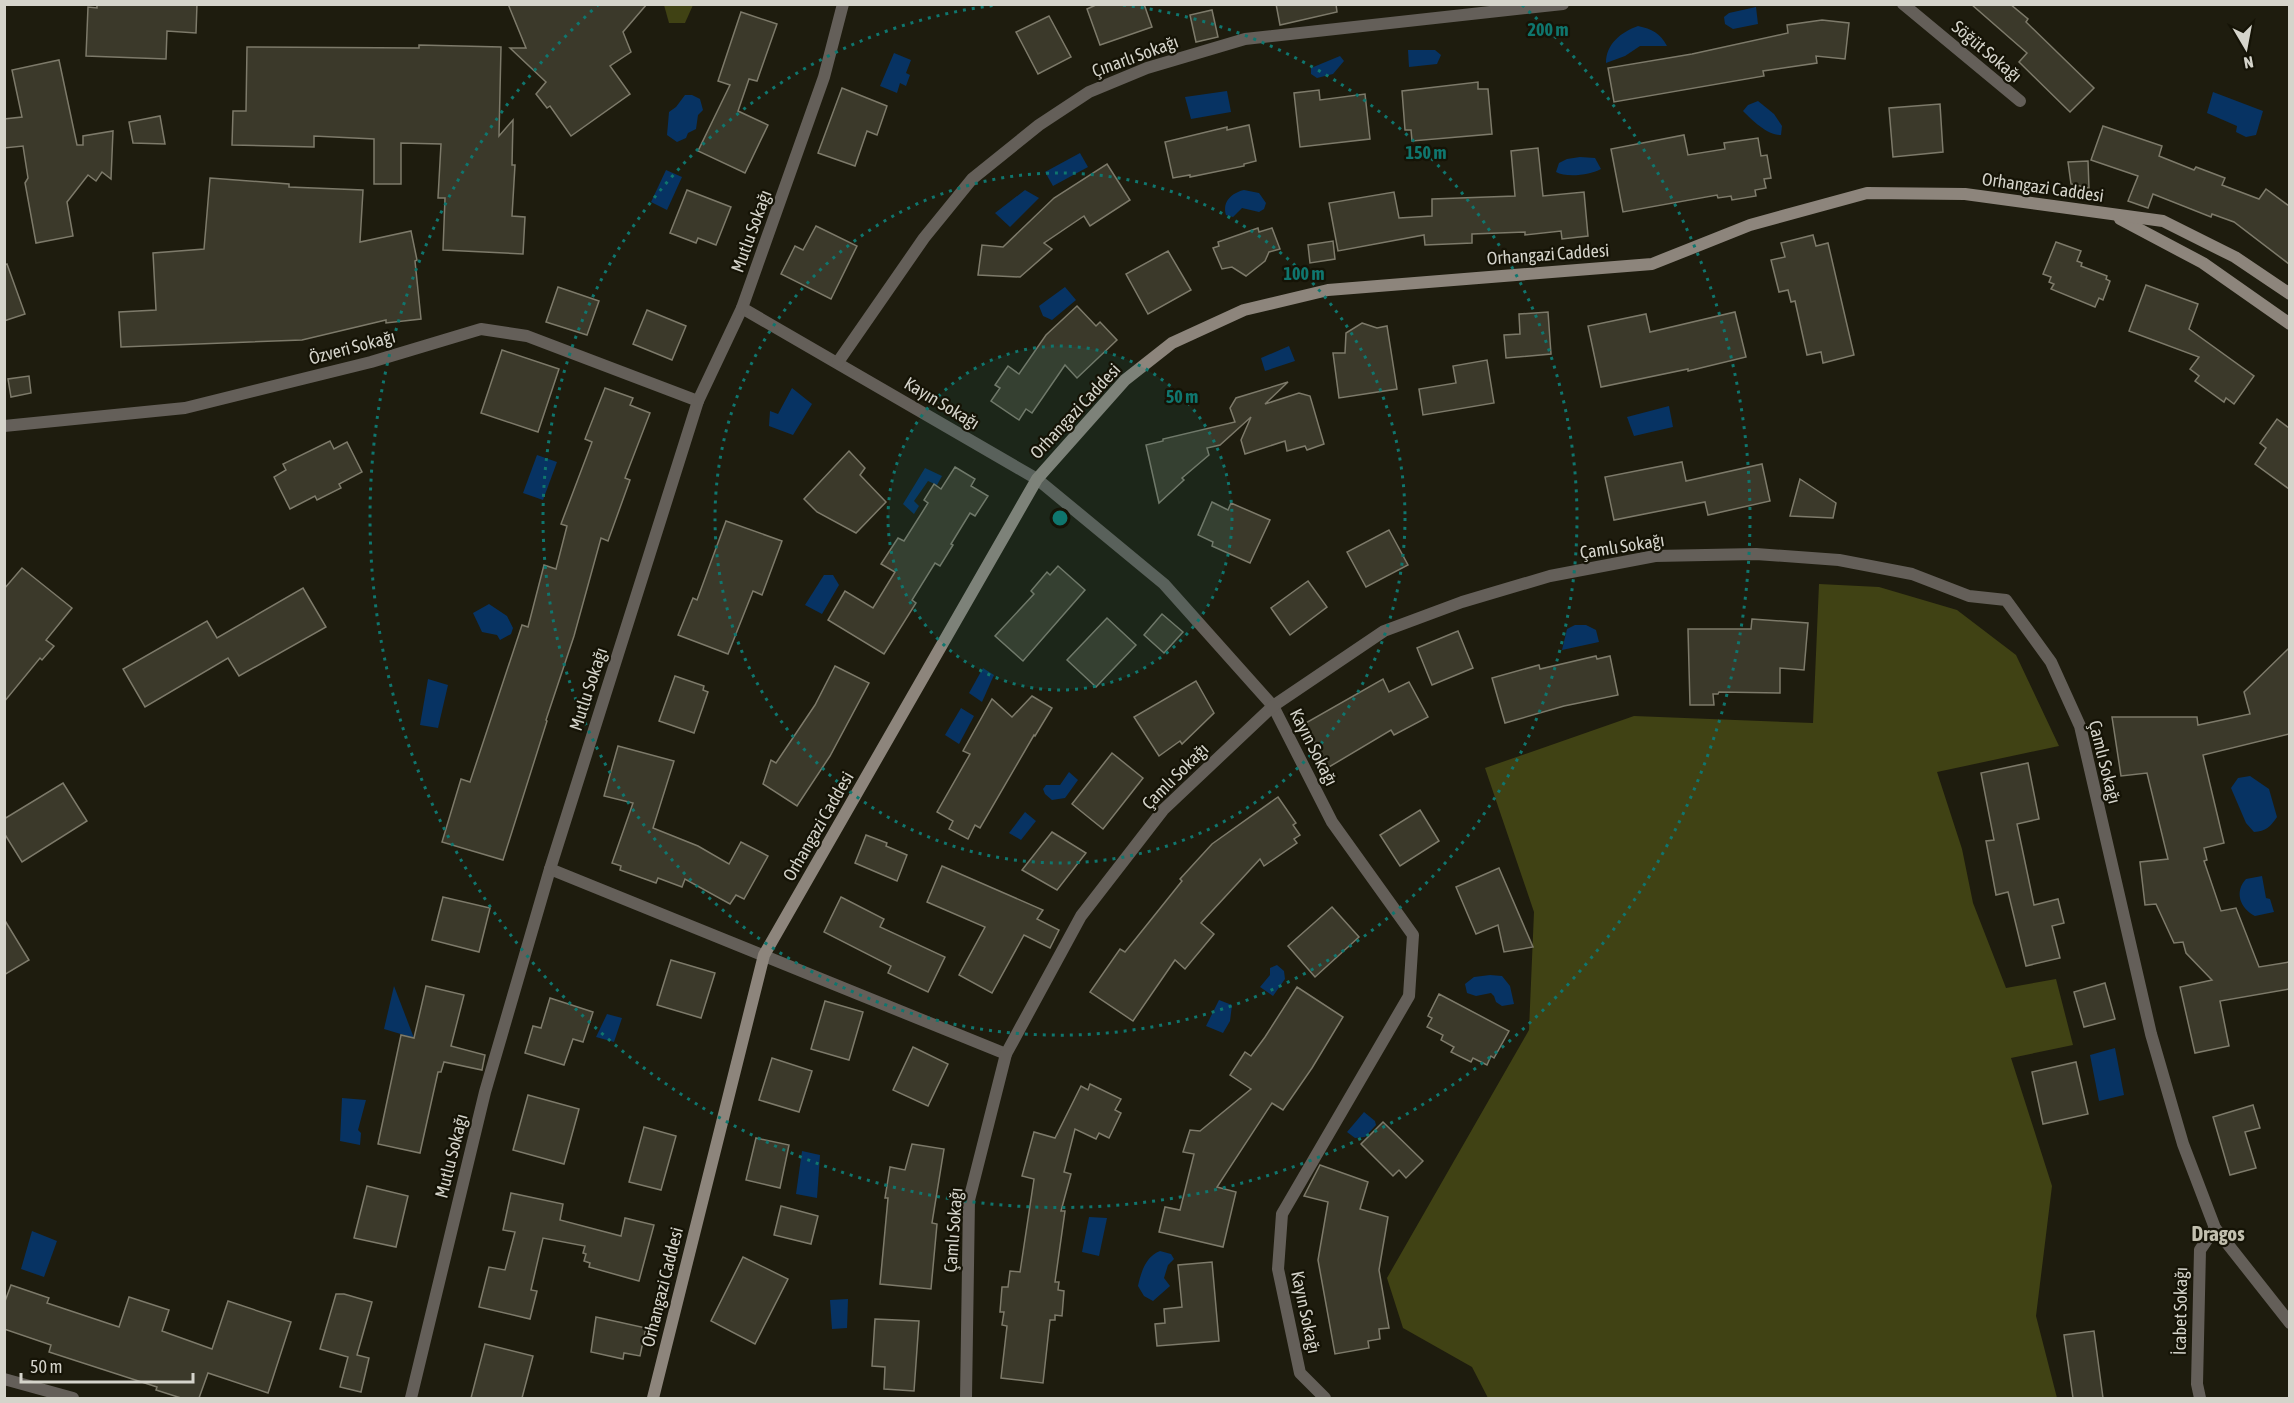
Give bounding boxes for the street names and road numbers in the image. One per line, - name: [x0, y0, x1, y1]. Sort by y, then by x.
- street label: Söğüt Sokağı: [1948, 16, 2026, 86]
- street label: Çınarlı Sokağı: [1089, 31, 1181, 81]
- street label: Orhangazi Caddesi: [1981, 168, 2105, 206]
- street label: Mutlu Sokağı: [726, 187, 776, 275]
- street label: Orhangazi Caddesi: [1486, 239, 1610, 269]
- street label: Özveri Sokağı: [307, 325, 397, 369]
- street label: Orhangazi Caddesi: [1025, 359, 1125, 463]
- street label: Kayın Sokağı: [901, 372, 983, 434]
- street label: Çamlı Sokağı: [1578, 529, 1666, 563]
- street label: Mutlu Sokağı: [565, 645, 611, 733]
- street label: Kayın Sokağı: [1286, 705, 1342, 789]
- street label: Çamlı Sokağı: [2085, 718, 2125, 806]
- street label: Çamlı Sokağı: [1138, 739, 1212, 813]
- street label: Orhangazi Caddesi: [778, 768, 858, 884]
- street label: Mutlu Sokağı: [430, 1112, 472, 1200]
- street label: Çamlı Sokağı: [940, 1187, 966, 1273]
- street label: Orhangazi Caddesi: [637, 1225, 687, 1349]
- street label: İcabet Sokağı: [2169, 1267, 2191, 1355]
- street label: Kayın Sokağı: [1287, 1269, 1325, 1355]

